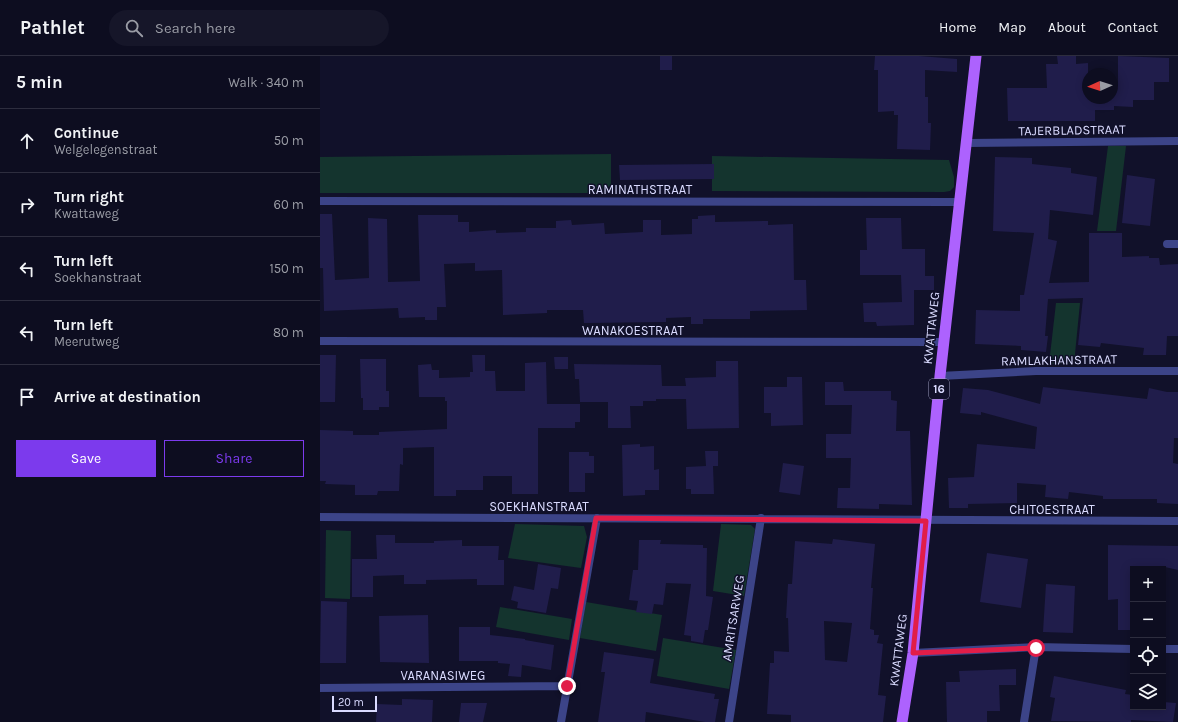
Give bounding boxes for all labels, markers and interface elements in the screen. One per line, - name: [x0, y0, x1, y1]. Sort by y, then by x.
- search box: [109, 10, 389, 46]
- text: Pathlet: [20, 17, 85, 39]
- icon: search: [123, 17, 145, 39]
- text: Search here: [155, 19, 236, 37]
- text: Home: [939, 19, 976, 36]
- text: Map: [998, 19, 1026, 36]
- text: About: [1048, 19, 1086, 36]
- text: Contact: [1108, 19, 1158, 36]
- north arrow: [1082, 68, 1118, 104]
- text: 5 min: [16, 72, 63, 92]
- text: Walk · 340 m: [228, 75, 304, 90]
- street label: TAJERBLADSTRAAT: [1018, 122, 1126, 138]
- text: Continue: [54, 124, 119, 142]
- icon: ahead: [16, 130, 38, 152]
- text: 50 m: [274, 133, 304, 148]
- text: Welgelegenstraat: [54, 142, 157, 157]
- street label: RAMINATHSTRAAT: [588, 182, 693, 197]
- text: Turn right: [54, 188, 124, 206]
- icon: right: [16, 194, 38, 216]
- text: 60 m: [274, 197, 304, 212]
- text: Kwattaweg: [54, 206, 119, 221]
- text: Turn left: [54, 252, 113, 270]
- icon: left: [16, 258, 38, 280]
- text: 150 m: [269, 261, 304, 276]
- text: Soekhanstraat: [54, 270, 141, 285]
- street label: KWATTAWEG: [920, 291, 942, 365]
- text: Turn left: [54, 316, 113, 334]
- icon: left: [16, 322, 38, 344]
- street label: WANAKOESTRAAT: [582, 323, 684, 338]
- text: 80 m: [273, 325, 304, 340]
- text: Meerutweg: [54, 334, 119, 349]
- street label: RAMLAKHANSTRAAT: [1001, 351, 1118, 369]
- road number: 16: [929, 379, 949, 399]
- icon: arrive: [16, 386, 38, 408]
- text: Arrive at destination: [54, 388, 201, 406]
- button: Save: [16, 440, 156, 477]
- button: Share: [164, 440, 304, 477]
- street label: SOEKHANSTRAAT: [489, 499, 589, 514]
- street label: CHITOESTRAAT: [1009, 502, 1095, 517]
- map controls: [1130, 566, 1166, 710]
- button: +: [1130, 566, 1166, 602]
- street label: AMRITSARWEG: [719, 574, 747, 662]
- button: −: [1130, 602, 1166, 638]
- street label: KWATTAWEG: [886, 613, 910, 687]
- button: locate: [1130, 638, 1166, 674]
- route start: [1027, 639, 1045, 657]
- street label: VARANASIWEG: [401, 668, 485, 683]
- button: layers: [1130, 674, 1166, 710]
- route end: [558, 677, 576, 695]
- scale bar: [332, 694, 377, 713]
- text: 20 m: [338, 696, 364, 709]

